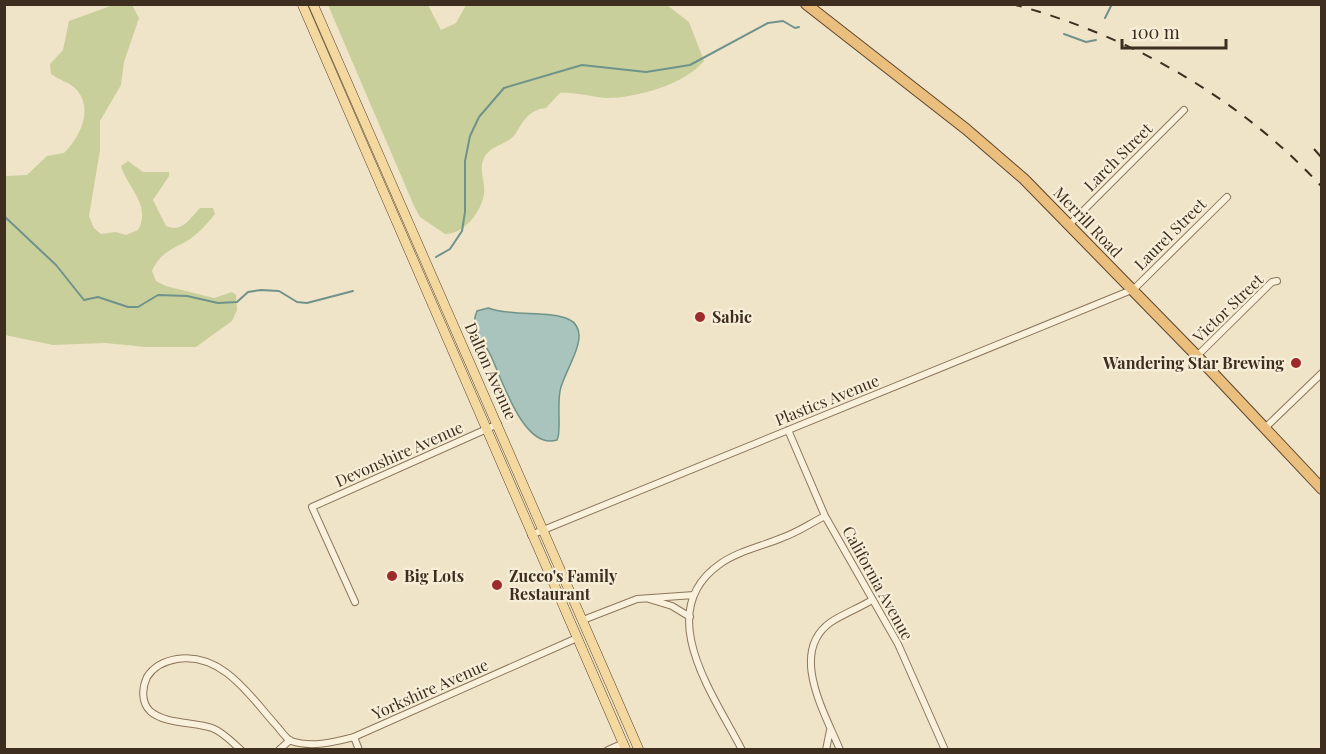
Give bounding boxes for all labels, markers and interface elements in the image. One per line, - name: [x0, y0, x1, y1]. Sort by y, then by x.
- scale bar: [1122, 12, 1226, 50]
- text: 100 m: [1131, 20, 1180, 44]
- street label: Larch Street: [1079, 118, 1157, 195]
- street label: Merrill Road: [1049, 182, 1127, 261]
- street label: Laurel Street: [1129, 193, 1210, 274]
- street label: Victor Street: [1187, 269, 1268, 347]
- place label: Sabic: [712, 306, 752, 327]
- marker: Sabic: [693, 310, 707, 324]
- street label: Dalton Avenue: [461, 319, 522, 423]
- place label: Wandering Star Brewing: [1102, 352, 1284, 373]
- marker: Wandering Star Brewing: [1289, 356, 1303, 370]
- street label: Plastics Avenue: [772, 369, 882, 430]
- street label: Devonshire Avenue: [331, 416, 466, 491]
- street label: California Avenue: [838, 522, 919, 644]
- place label: Big Lots: [404, 565, 464, 586]
- place label: Zucco's Family Restaurant: [509, 565, 618, 604]
- marker: Big Lots: [385, 569, 399, 583]
- marker: Zucco's Family Restaurant: [490, 578, 504, 592]
- street label: Yorkshire Avenue: [367, 654, 491, 724]

